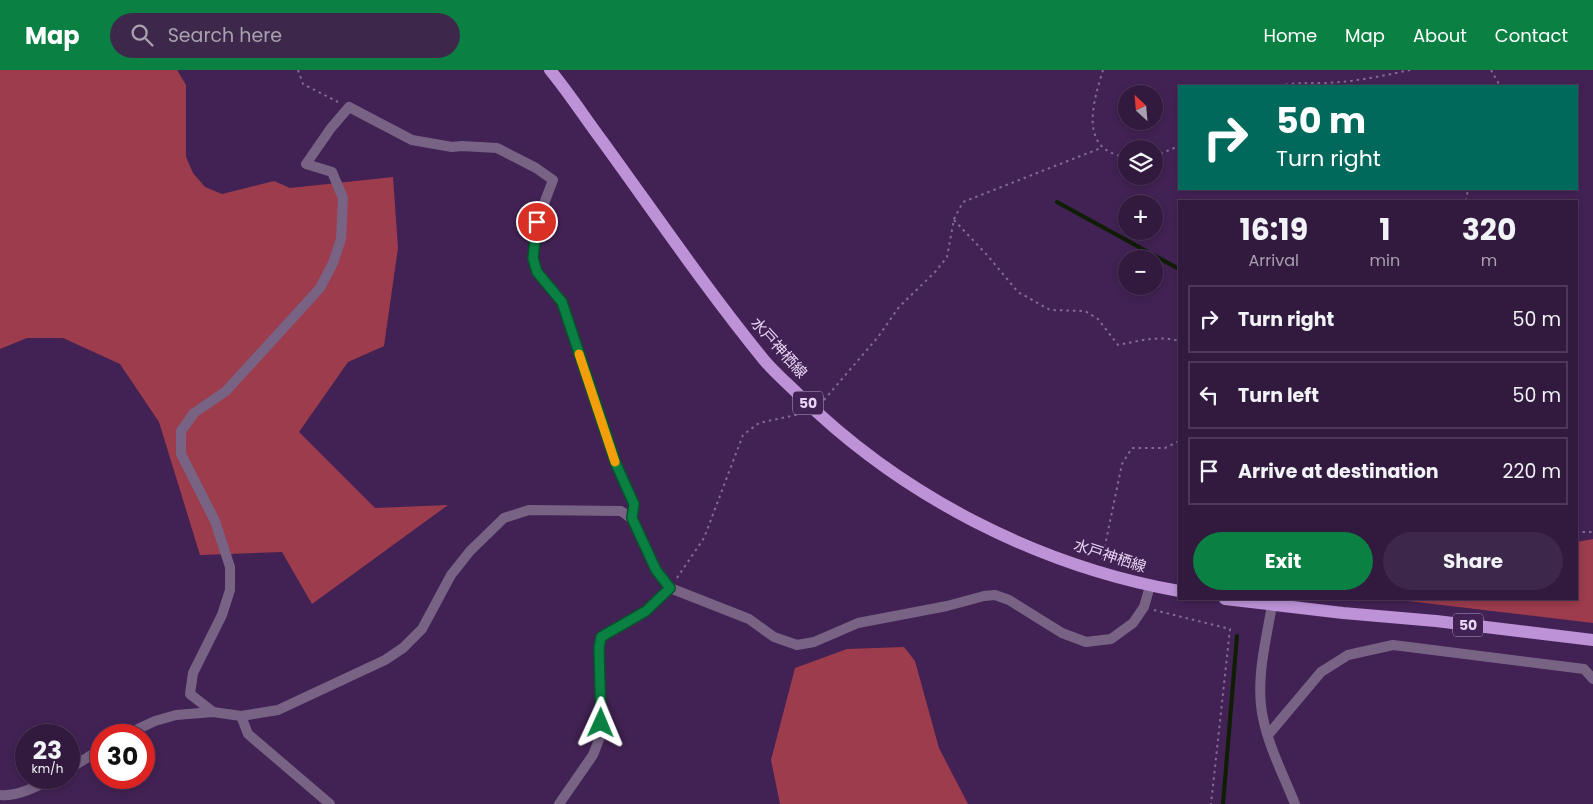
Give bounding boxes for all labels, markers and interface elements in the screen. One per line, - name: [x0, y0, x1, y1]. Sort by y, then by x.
- search box: [110, 13, 460, 58]
- text: Map: [25, 19, 80, 52]
- icon: search: [128, 21, 156, 49]
- text: Search here: [168, 22, 282, 49]
- text: Home: [1263, 23, 1317, 48]
- text: Map: [1345, 23, 1385, 48]
- text: About: [1413, 23, 1467, 48]
- text: Contact: [1495, 23, 1568, 48]
- north arrow: [1118, 85, 1162, 130]
- map controls: [1118, 85, 1163, 295]
- text: 50 m: [1276, 96, 1366, 145]
- icon: right: [1193, 105, 1258, 170]
- button: layers: [1118, 140, 1163, 185]
- text: Turn right: [1276, 143, 1381, 174]
- button: +: [1118, 195, 1163, 240]
- pin: [516, 201, 558, 243]
- icon: arrive: [523, 208, 551, 236]
- text: 16:19: [1239, 208, 1308, 251]
- text: 1: [1379, 208, 1391, 251]
- text: 320: [1462, 208, 1517, 251]
- text: Arrival: [1249, 249, 1299, 272]
- text: min: [1370, 249, 1400, 272]
- text: m: [1481, 249, 1497, 272]
- button: −: [1118, 250, 1163, 295]
- icon: right: [1195, 305, 1223, 333]
- text: Turn right: [1238, 306, 1334, 333]
- text: 50 m: [1512, 306, 1561, 333]
- street label: 水戸神栖線: [746, 313, 812, 383]
- icon: left: [1195, 381, 1223, 409]
- text: Turn left: [1238, 382, 1319, 409]
- text: 50 m: [1512, 382, 1561, 409]
- road number: 50: [793, 392, 823, 414]
- icon: arrive: [1195, 457, 1223, 485]
- text: Arrive at destination: [1238, 458, 1439, 485]
- text: 220 m: [1503, 458, 1561, 485]
- button: Exit: [1193, 532, 1373, 590]
- button: Share: [1383, 532, 1563, 590]
- street label: 水戸神栖線: [1071, 534, 1149, 577]
- road number: 50: [1453, 614, 1483, 636]
- position arrow: [574, 696, 626, 748]
- speed limit sign: 30: [90, 724, 155, 789]
- text: 23: [33, 733, 62, 768]
- text: km/h: [32, 760, 63, 777]

